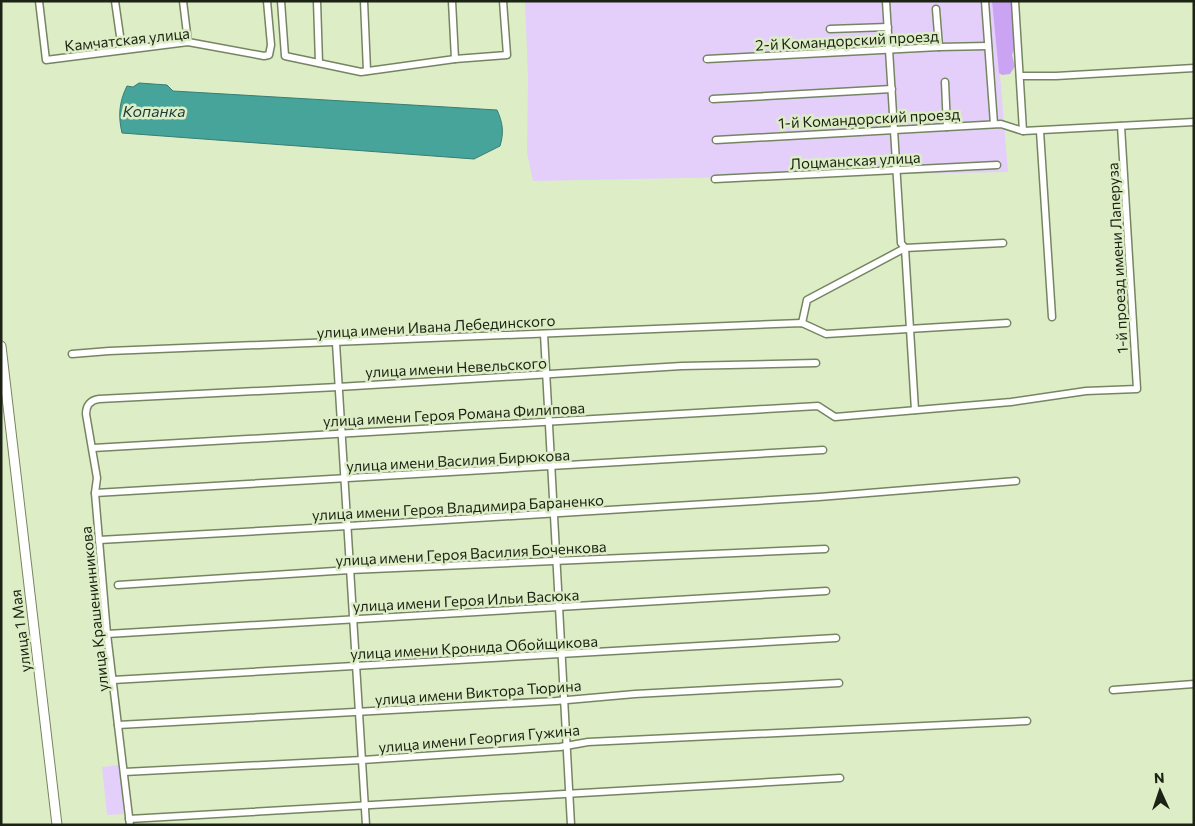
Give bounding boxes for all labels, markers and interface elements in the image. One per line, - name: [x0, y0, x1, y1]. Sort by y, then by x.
- street label: Камчатская улица: [63, 23, 191, 55]
- street label: 2-й Командорский проезд: [755, 26, 939, 54]
- water label: Копанка: [123, 101, 185, 120]
- street label: 1-й Командорский проезд: [778, 104, 961, 132]
- street label: Лоцманская улица: [789, 148, 921, 172]
- street label: 1-й проезд имени Лаперуза: [1103, 162, 1131, 354]
- street label: улица имени Ивана Лебединского: [316, 311, 556, 341]
- street label: улица имени Невельского: [365, 353, 547, 381]
- street label: улица имени Героя Романа Филипова: [322, 398, 586, 430]
- street label: улица имени Василия Бирюкова: [346, 445, 570, 475]
- street label: улица имени Героя Владимира Бараненко: [312, 490, 604, 524]
- street label: улица Крашенинникова: [76, 525, 112, 693]
- street label: улица имени Героя Василия Боченкова: [335, 537, 607, 569]
- street label: улица имени Героя Ильи Васюка: [352, 585, 580, 615]
- street label: улица 1 Мая: [6, 589, 34, 673]
- street label: улица имени Кронида Обойщикова: [350, 632, 598, 662]
- street label: улица имени Виктора Тюрина: [374, 676, 582, 708]
- street label: улица имени Георгия Гужина: [378, 720, 580, 756]
- north arrow: [1135, 766, 1185, 816]
- text: N: [1154, 769, 1165, 786]

